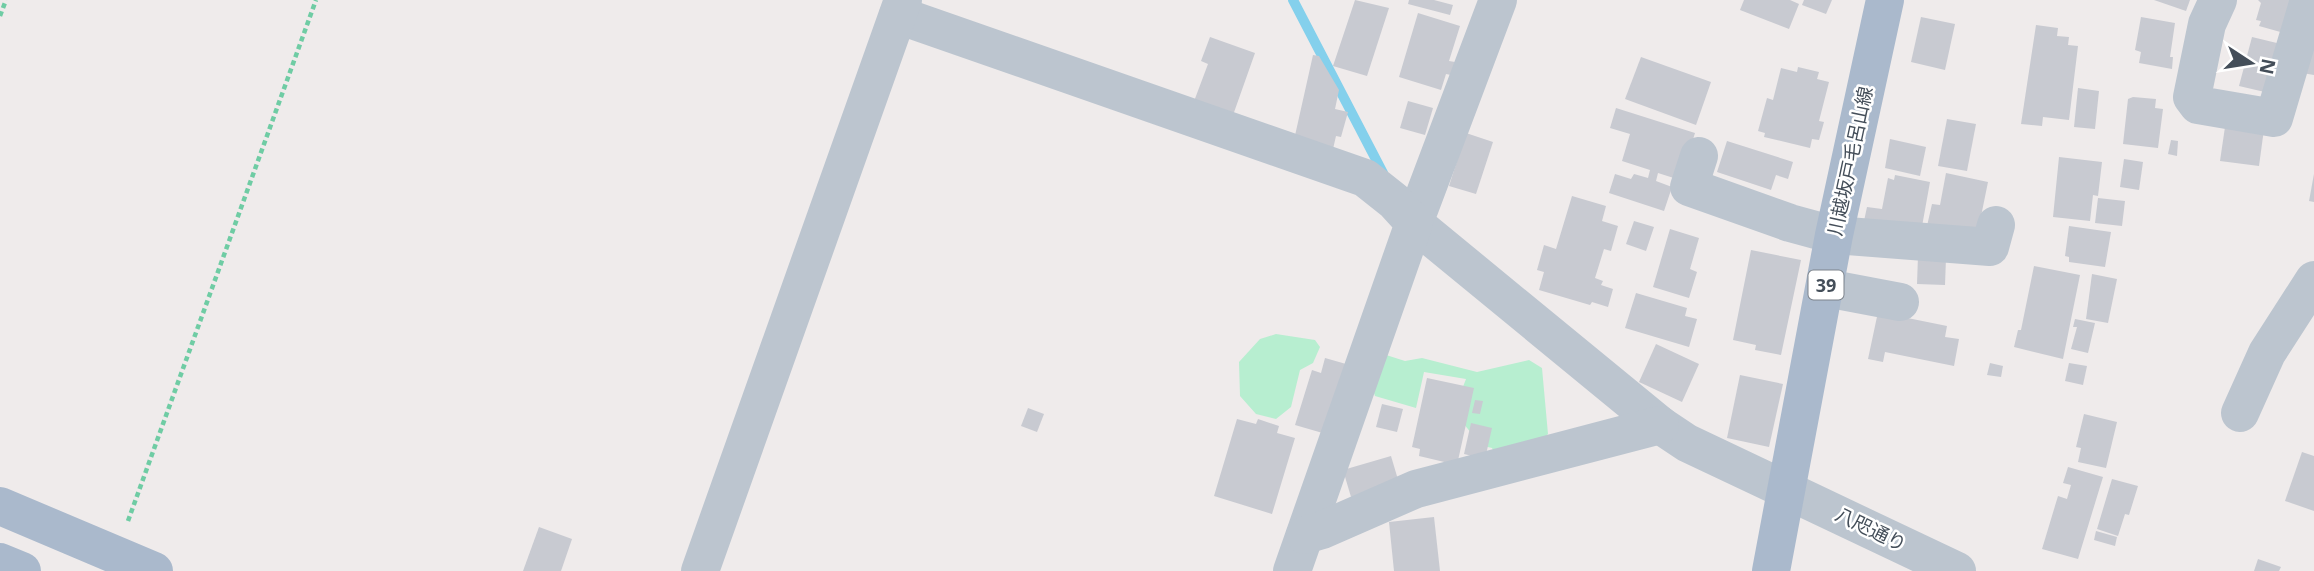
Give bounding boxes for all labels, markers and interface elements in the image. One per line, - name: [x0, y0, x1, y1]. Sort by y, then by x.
- north arrow: [2216, 28, 2286, 98]
- text: N: [2253, 56, 2282, 77]
- street label: 川越坂戸毛呂山線: [1821, 84, 1879, 238]
- road number: 39: [1808, 270, 1843, 300]
- street label: 八咫通り: [1831, 501, 1911, 557]

